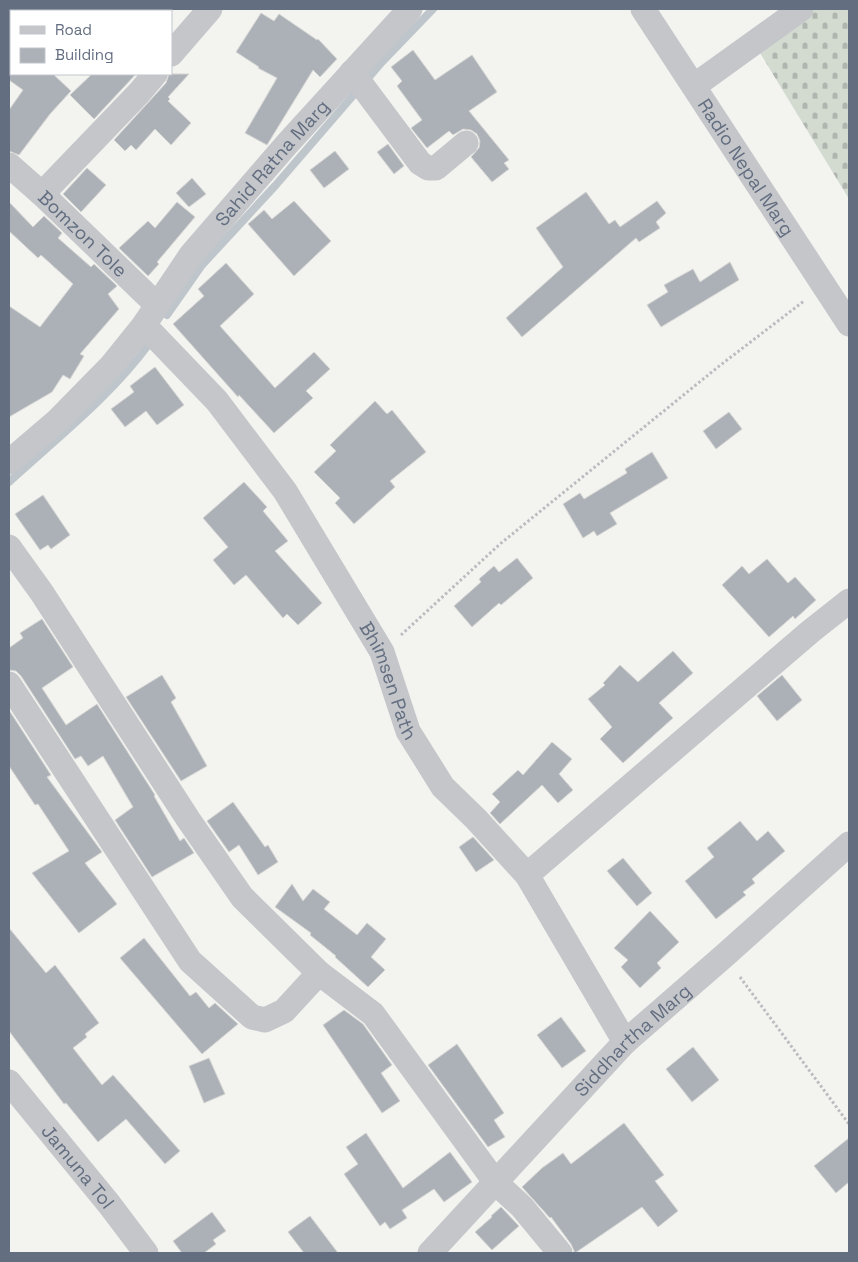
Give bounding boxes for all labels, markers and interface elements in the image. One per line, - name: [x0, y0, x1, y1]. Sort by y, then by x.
- legend: [10, 10, 172, 75]
- text: Road: [55, 20, 92, 39]
- text: Building: [55, 45, 114, 64]
- street label: Sahid Ratna Marg: [210, 94, 335, 231]
- street label: Radio Nepal Marg: [692, 94, 800, 241]
- street label: Bomzon Tole: [33, 185, 133, 283]
- street label: Bhimsen Path: [354, 617, 423, 745]
- street label: Siddhartha Marg: [569, 978, 696, 1102]
- street label: Jamuna Tol: [36, 1119, 120, 1214]

